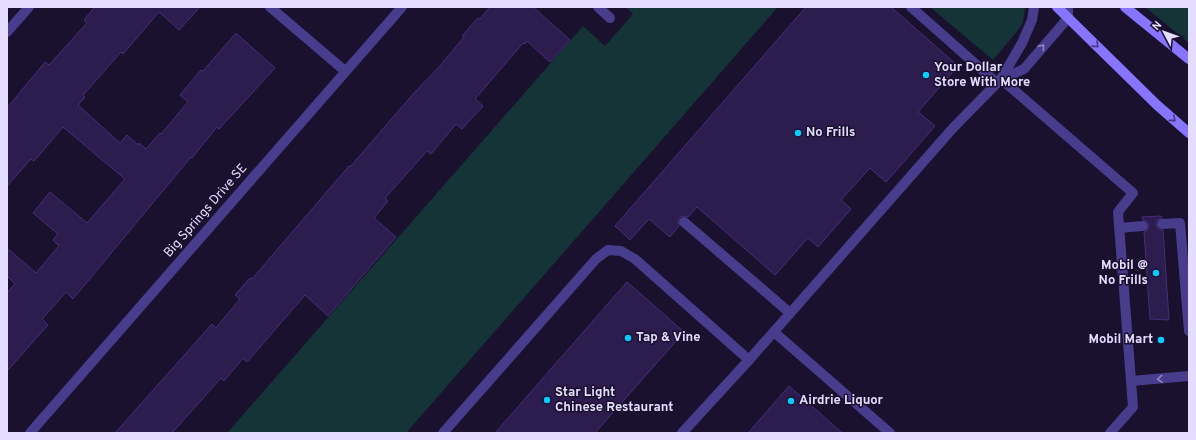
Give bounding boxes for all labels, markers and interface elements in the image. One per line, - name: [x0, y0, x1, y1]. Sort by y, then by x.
- north arrow: [1144, 12, 1184, 52]
- text: N: [1149, 19, 1165, 34]
- one-way arrow: [1091, 40, 1099, 48]
- one-way arrow: [1038, 45, 1045, 52]
- place label: Your Dollar Store With More: [934, 60, 1030, 91]
- marker: Your Dollar Store With More: [921, 70, 931, 80]
- one-way arrow: [1168, 115, 1176, 122]
- place label: No Frills: [806, 125, 855, 141]
- marker: No Frills: [793, 128, 803, 138]
- street label: Big Springs Drive SE: [161, 161, 251, 261]
- place label: Mobil @ No Frills: [1099, 258, 1148, 289]
- marker: Mobil @ No Frills: [1151, 268, 1161, 278]
- place label: Tap & Vine: [636, 330, 701, 346]
- place label: Mobil Mart: [1088, 332, 1153, 348]
- marker: Tap & Vine: [623, 333, 633, 343]
- marker: Mobil Mart: [1156, 335, 1166, 345]
- one-way arrow: [1157, 374, 1163, 383]
- place label: Star Light Chinese Restaurant: [555, 385, 673, 416]
- place label: Airdrie Liquor: [799, 393, 883, 409]
- marker: Star Light Chinese Restaurant: [542, 395, 552, 405]
- marker: Airdrie Liquor: [786, 396, 796, 406]

